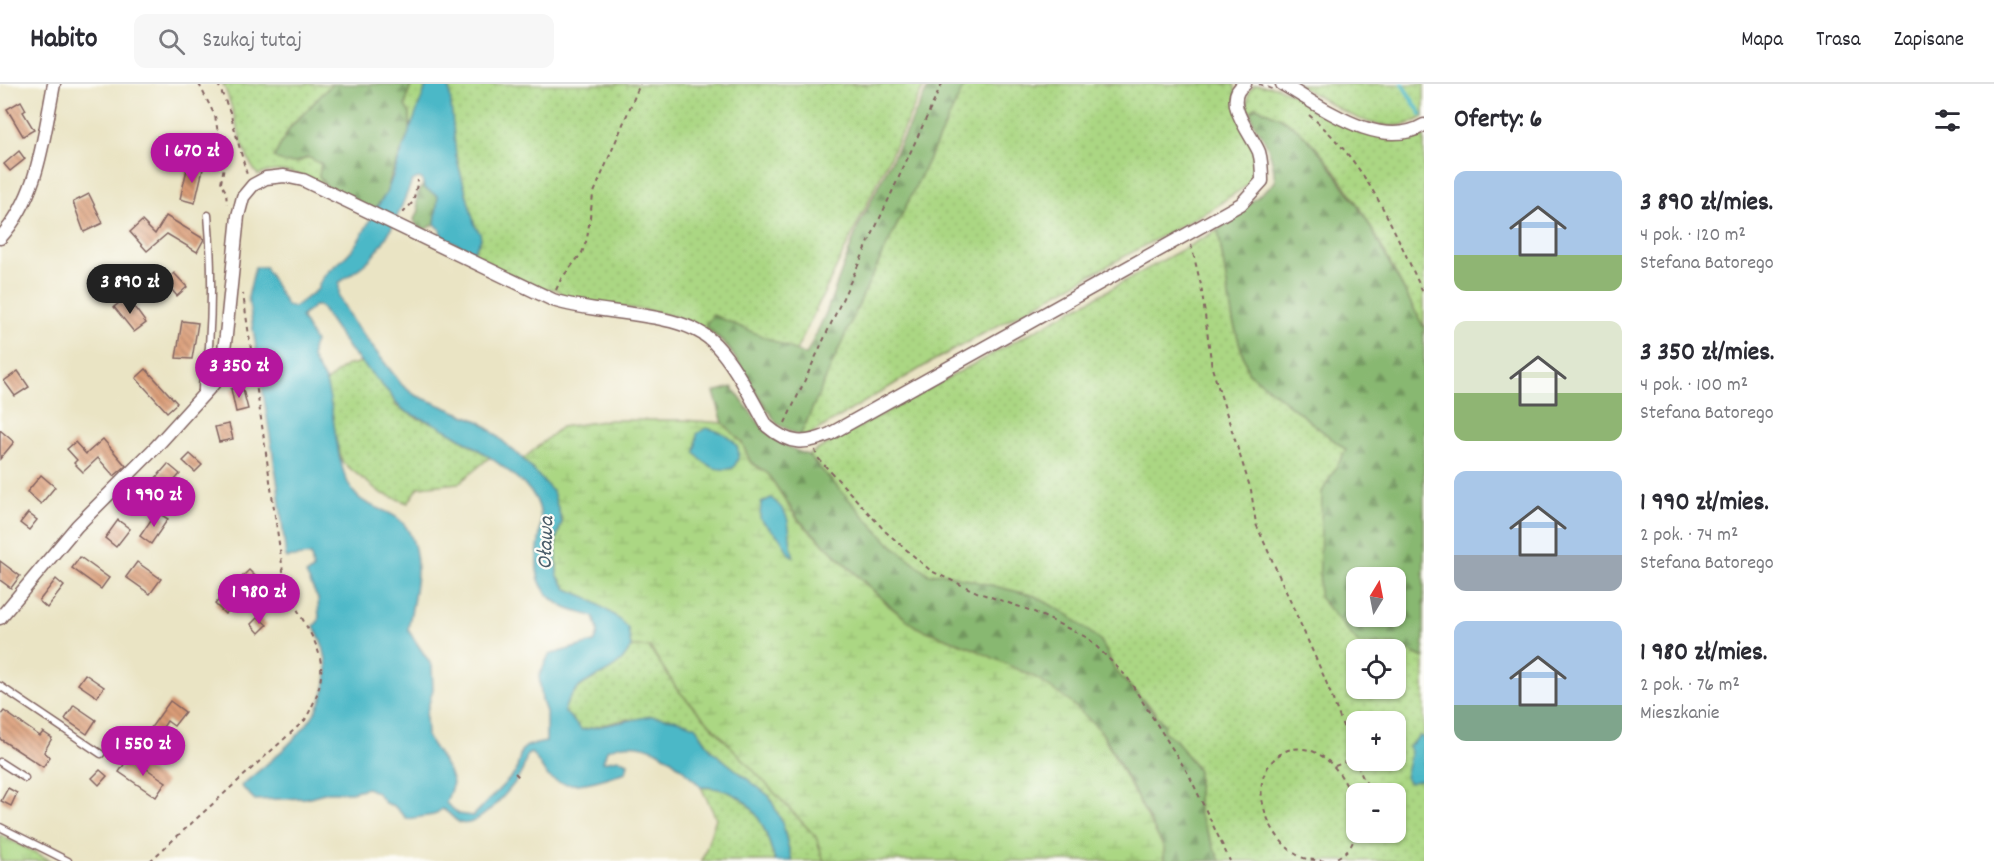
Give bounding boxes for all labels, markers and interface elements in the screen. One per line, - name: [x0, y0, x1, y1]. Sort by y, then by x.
- search box: [134, 14, 554, 68]
- text: Habito: [30, 21, 98, 61]
- icon: search: [155, 25, 188, 58]
- text: Szukaj tutaj: [203, 26, 302, 57]
- text: Mapa: [1741, 26, 1783, 56]
- text: Trasa: [1816, 26, 1861, 56]
- text: Zapisane: [1894, 26, 1964, 56]
- text: Oferty: 6: [1454, 102, 1542, 139]
- icon: filters: [1931, 104, 1964, 137]
- pin: 1 670 zł: [130, 133, 254, 184]
- text: 1 670 zł: [165, 138, 219, 166]
- text: 3 890 zł/mies.: [1640, 185, 1773, 222]
- icon: home: [1502, 195, 1574, 267]
- text: 4 pok. · 120 m²: [1640, 222, 1746, 250]
- text: Stefana Batorego: [1640, 250, 1774, 278]
- pin: 3 890 zł: [68, 264, 192, 315]
- text: 3 890 zł: [101, 269, 159, 297]
- text: 3 350 zł/mies.: [1640, 335, 1774, 372]
- icon: home: [1502, 345, 1574, 417]
- pin: 3 350 zł: [177, 348, 301, 399]
- text: 3 350 zł: [209, 353, 269, 381]
- text: 4 pok. · 100 m²: [1640, 372, 1748, 400]
- text: Stefana Batorego: [1640, 400, 1774, 428]
- pin: 1 990 zł: [92, 477, 216, 528]
- text: 1 990 zł: [126, 482, 182, 510]
- text: 1 990 zł/mies.: [1640, 485, 1769, 522]
- icon: home: [1502, 495, 1574, 567]
- water label: Oława: [531, 514, 563, 570]
- text: 2 pok. · 74 m²: [1640, 522, 1738, 550]
- text: Stefana Batorego: [1640, 550, 1774, 578]
- north arrow: [1346, 567, 1406, 627]
- map controls: [1346, 567, 1406, 843]
- pin: 1 980 zł: [197, 574, 321, 625]
- text: 1 980 zł: [232, 579, 286, 607]
- text: 1 980 zł/mies.: [1640, 635, 1767, 672]
- button: locate: [1346, 639, 1406, 699]
- icon: home: [1502, 645, 1574, 717]
- text: 2 pok. · 76 m²: [1640, 672, 1740, 700]
- text: Mieszkanie: [1640, 700, 1719, 728]
- button: +: [1346, 711, 1406, 771]
- pin: 1 550 zł: [81, 726, 205, 777]
- text: 1 550 zł: [115, 731, 171, 759]
- button: −: [1346, 783, 1406, 843]

